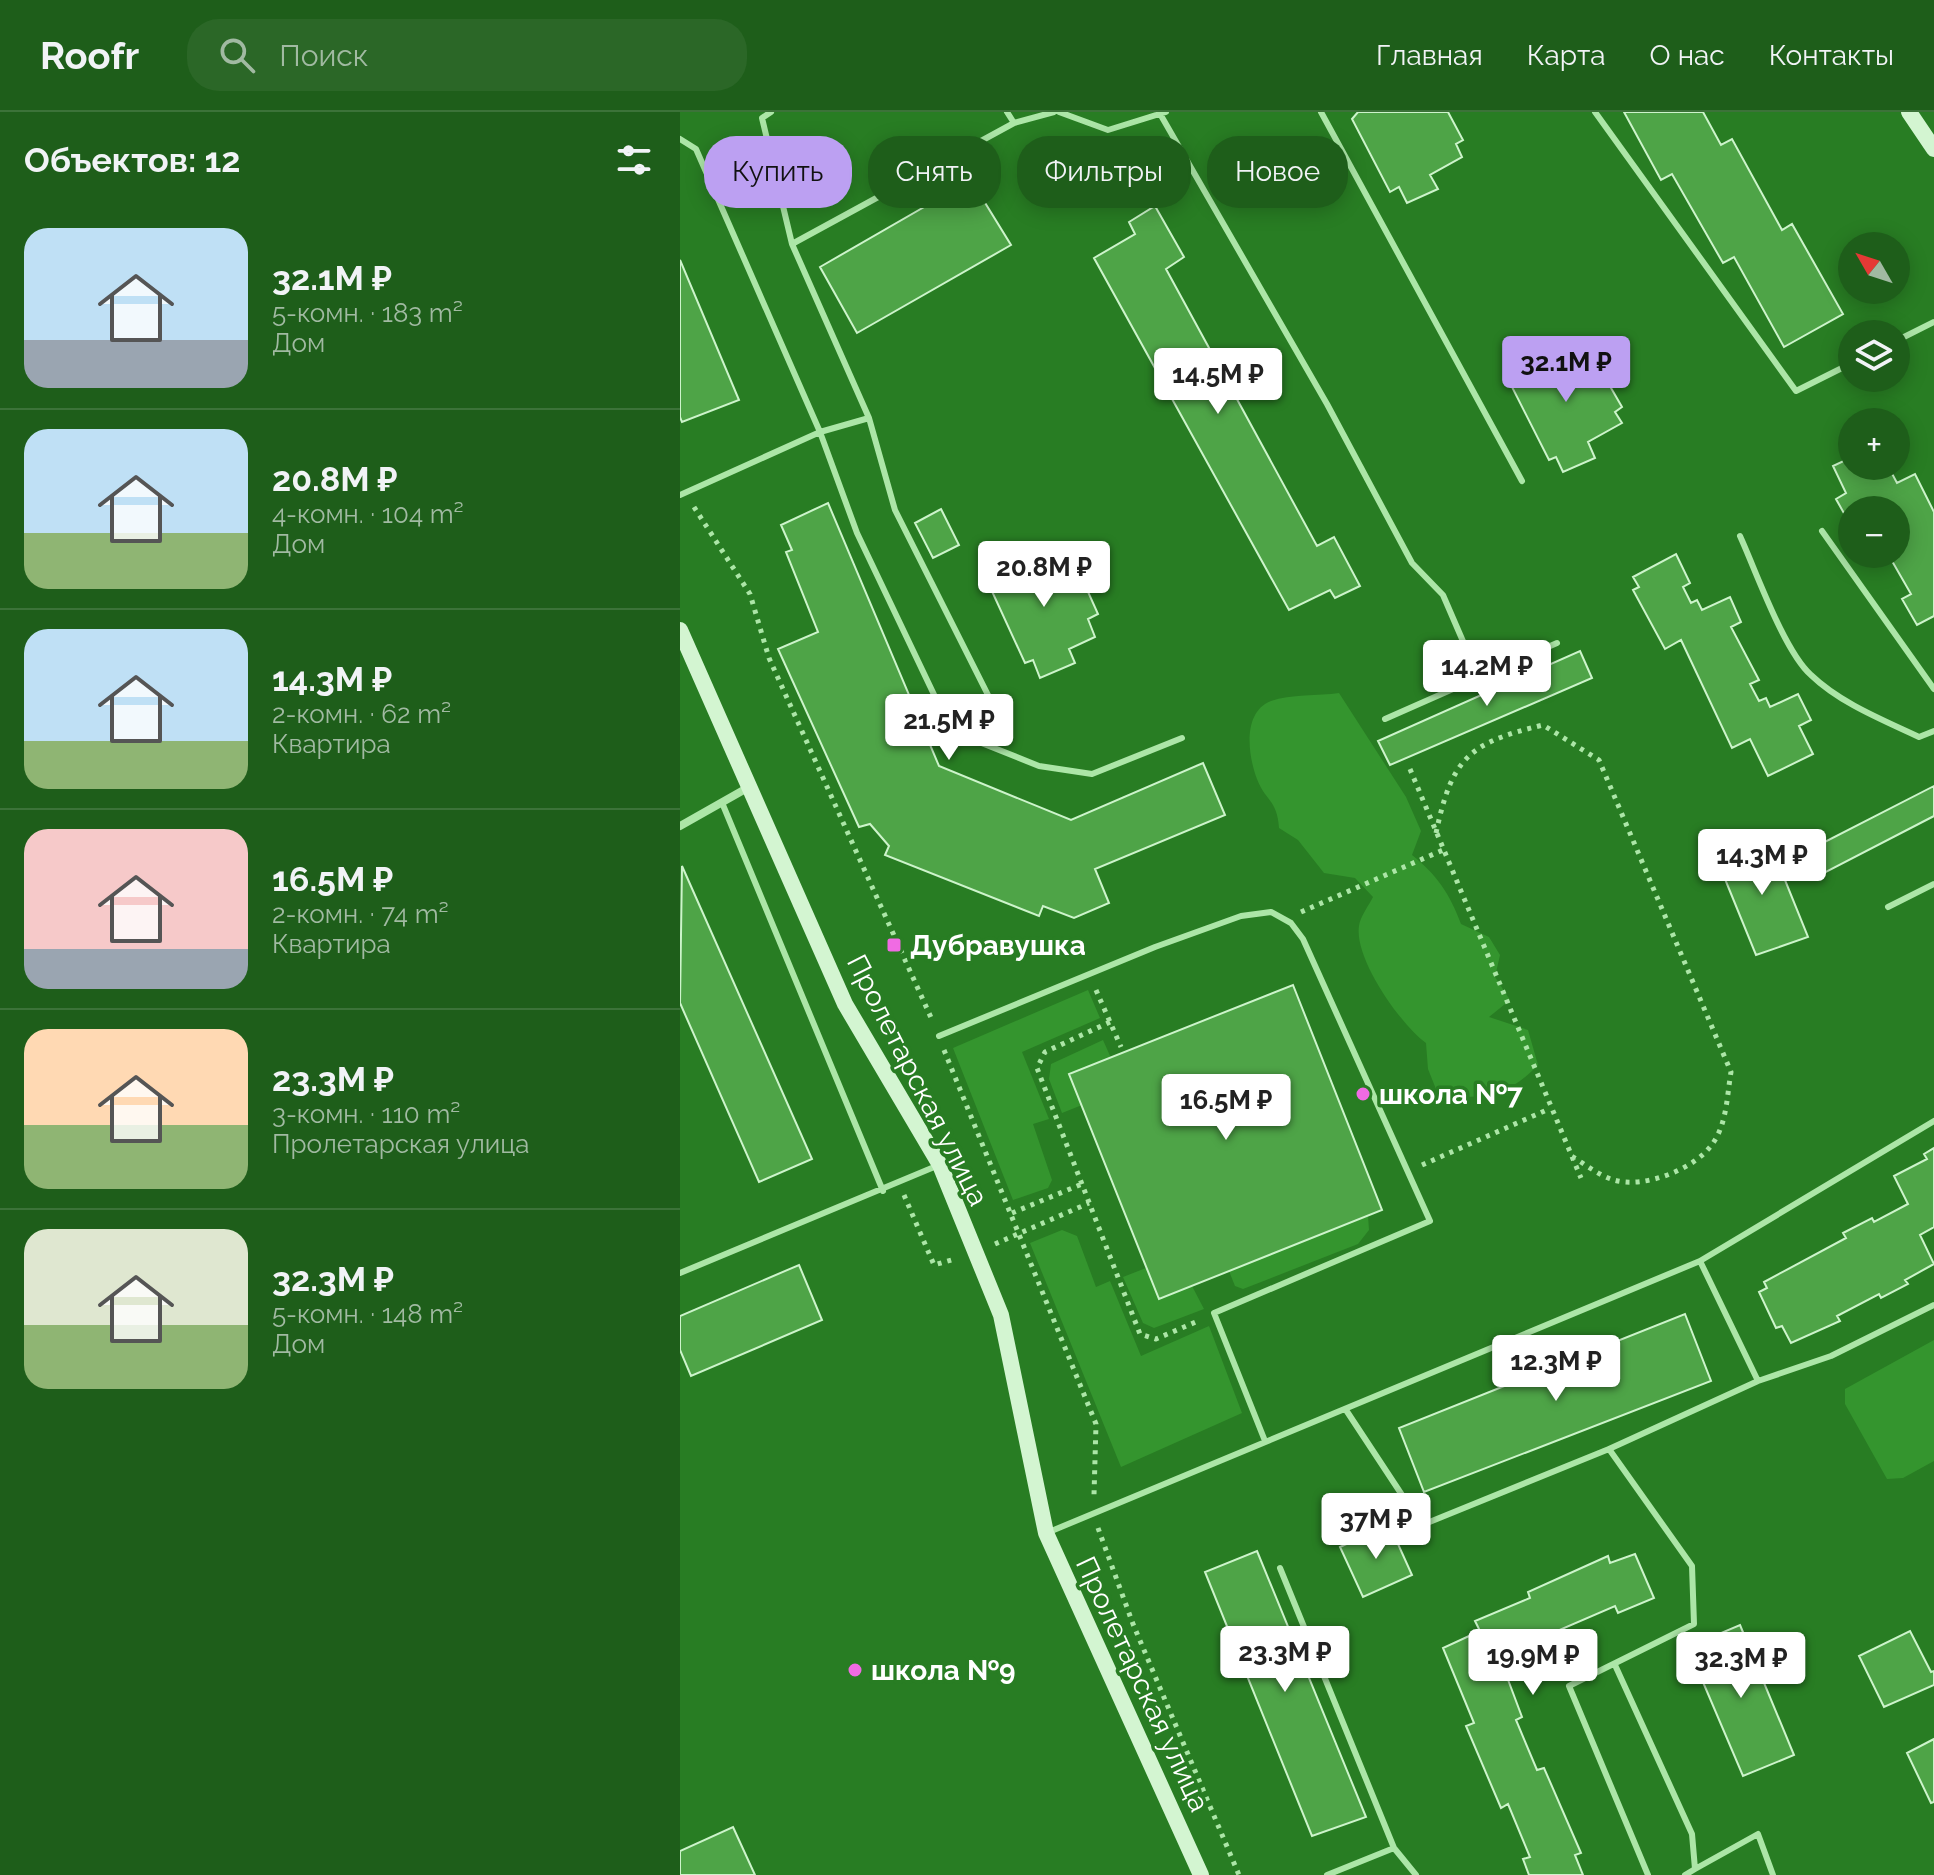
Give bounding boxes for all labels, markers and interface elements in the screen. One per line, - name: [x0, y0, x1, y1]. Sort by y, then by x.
- search box: [187, 19, 747, 91]
- text: Roofr: [40, 33, 139, 78]
- icon: search: [215, 33, 259, 77]
- text: Поиск: [279, 38, 368, 73]
- text: Главная: [1376, 39, 1483, 72]
- text: Карта: [1527, 39, 1606, 72]
- text: О нас: [1650, 39, 1725, 72]
- text: Контакты: [1769, 39, 1894, 72]
- chip: Купить: [704, 136, 852, 208]
- chip: Снять: [868, 136, 1001, 208]
- chip: Фильтры: [1017, 136, 1191, 208]
- chip: Новое: [1207, 136, 1348, 208]
- icon: filters: [612, 138, 656, 182]
- text: Объектов: 12: [24, 140, 240, 180]
- north arrow: [1838, 232, 1910, 304]
- map controls: [1838, 232, 1910, 568]
- text: 32.1M ₽: [272, 258, 392, 298]
- icon: home: [88, 260, 184, 356]
- text: 5-комн. · 183 m²: [272, 298, 463, 328]
- button: layers: [1838, 320, 1910, 392]
- text: Дом: [272, 328, 325, 358]
- pin: 32.1M ₽: [1492, 336, 1640, 404]
- text: 32.1M ₽: [1520, 347, 1612, 377]
- pin: 14.5M ₽: [1144, 348, 1292, 416]
- text: 14.5M ₽: [1172, 359, 1264, 389]
- button: +: [1838, 408, 1910, 480]
- text: 20.8M ₽: [272, 459, 398, 499]
- icon: home: [88, 461, 184, 557]
- button: −: [1838, 496, 1910, 568]
- text: 4-комн. · 104 m²: [272, 499, 464, 529]
- text: Дом: [272, 529, 325, 559]
- pin: 20.8M ₽: [970, 541, 1118, 609]
- text: 20.8M ₽: [996, 552, 1092, 582]
- pin: 14.2M ₽: [1413, 640, 1561, 708]
- text: 14.2M ₽: [1441, 651, 1533, 681]
- text: 14.3M ₽: [272, 659, 392, 699]
- icon: home: [88, 661, 184, 757]
- pin: 21.5M ₽: [875, 694, 1023, 762]
- text: 2-комн. · 62 m²: [272, 699, 451, 729]
- text: 21.5M ₽: [903, 705, 995, 735]
- text: Квартира: [272, 729, 391, 759]
- pin: 14.3M ₽: [1688, 829, 1836, 897]
- text: 14.3M ₽: [1716, 840, 1808, 870]
- text: 16.5M ₽: [272, 859, 393, 899]
- icon: home: [88, 861, 184, 957]
- text: 2-комн. · 74 m²: [272, 899, 449, 929]
- text: Квартира: [272, 929, 391, 959]
- place label: Дубравушка: [910, 929, 1086, 962]
- marker: Дубравушка: [885, 936, 903, 954]
- street label: Пролетарская улица: [840, 949, 995, 1211]
- text: 23.3M ₽: [272, 1059, 394, 1099]
- icon: home: [88, 1061, 184, 1157]
- pin: 16.5M ₽: [1152, 1074, 1300, 1142]
- place label: школа №7: [1379, 1078, 1523, 1111]
- text: 16.5M ₽: [1180, 1085, 1272, 1115]
- marker: школа №7: [1354, 1085, 1372, 1103]
- text: 3-комн. · 110 m²: [272, 1099, 460, 1129]
- text: Пролетарская улица: [272, 1129, 530, 1159]
- text: 32.3M ₽: [272, 1259, 394, 1299]
- icon: home: [88, 1261, 184, 1357]
- text: 5-комн. · 148 m²: [272, 1299, 463, 1329]
- text: Дом: [272, 1329, 325, 1359]
- pin: 12.3M ₽: [1482, 1335, 1630, 1403]
- text: 12.3M ₽: [1510, 1346, 1602, 1376]
- pin: 37M ₽: [1320, 1493, 1432, 1561]
- text: 37M ₽: [1340, 1504, 1412, 1534]
- street label: Пролетарская улица: [1069, 1552, 1216, 1817]
- pin: 23.3M ₽: [1211, 1626, 1359, 1694]
- pin: 19.9M ₽: [1459, 1629, 1607, 1697]
- pin: 32.3M ₽: [1667, 1632, 1815, 1700]
- text: 23.3M ₽: [1238, 1637, 1332, 1667]
- text: 19.9M ₽: [1486, 1640, 1580, 1670]
- text: 32.3M ₽: [1694, 1643, 1788, 1673]
- place label: школа №9: [871, 1654, 1016, 1687]
- marker: школа №9: [846, 1661, 864, 1679]

